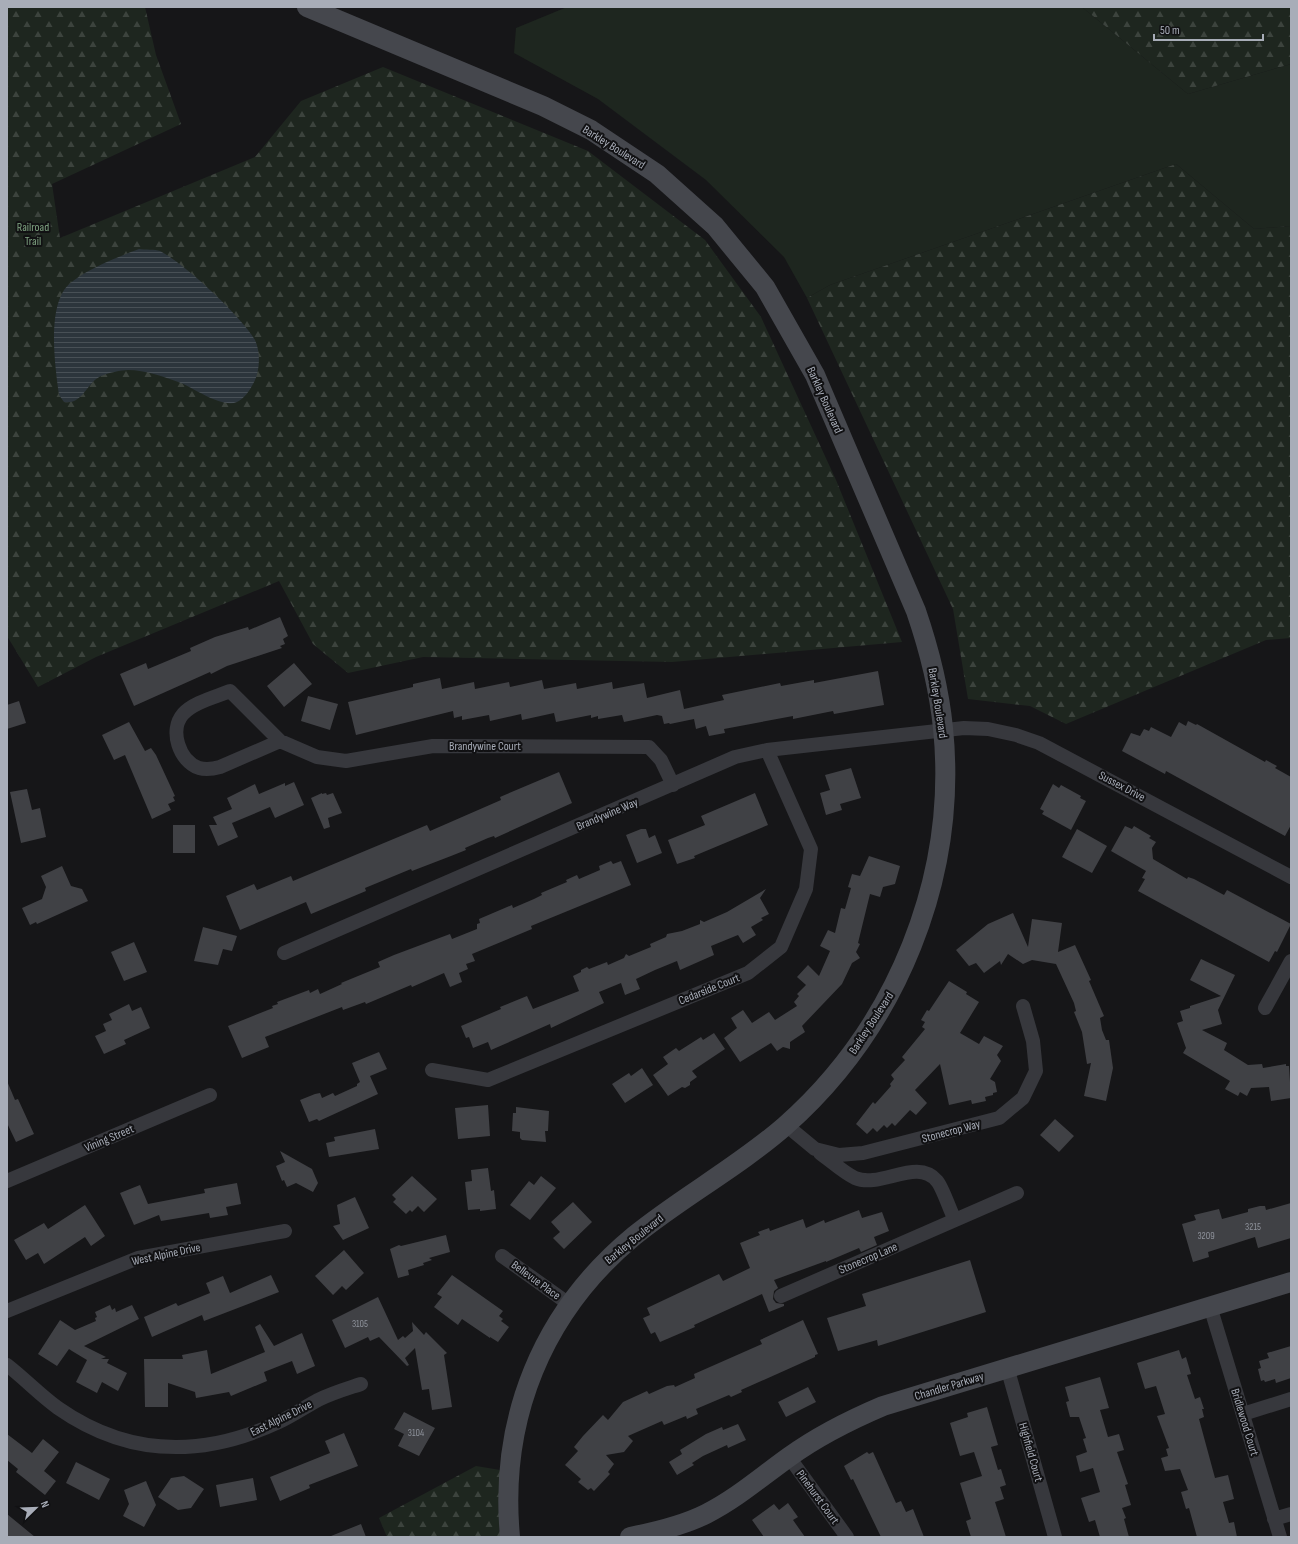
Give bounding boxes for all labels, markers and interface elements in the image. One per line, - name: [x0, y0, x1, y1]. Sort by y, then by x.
- scale bar: [1154, 16, 1263, 42]
- text: 50 m: [1160, 23, 1180, 38]
- street label: Barkley Boulevard: [580, 122, 648, 173]
- park label: Railroad Trail: [17, 220, 49, 249]
- street label: Barkley Boulevard: [803, 365, 846, 436]
- street label: Barkley Boulevard: [925, 667, 950, 739]
- street label: Brandywine Court: [449, 739, 521, 754]
- street label: Sussex Drive: [1096, 768, 1148, 805]
- street label: Brandywine Way: [574, 795, 641, 834]
- street label: Cedarside Court: [676, 970, 742, 1009]
- street label: Barkley Boulevard: [846, 989, 897, 1057]
- street label: Stonecrop Way: [920, 1116, 982, 1147]
- street label: Vining Street: [82, 1121, 136, 1156]
- street label: Barkley Boulevard: [602, 1211, 667, 1268]
- house number: 3215: [1245, 1221, 1261, 1233]
- house number: 3209: [1197, 1230, 1215, 1242]
- street label: Stonecrop Lane: [836, 1239, 900, 1278]
- street label: West Alpine Drive: [130, 1240, 202, 1269]
- street label: Bellevue Place: [508, 1258, 563, 1303]
- house number: 3105: [352, 1318, 368, 1330]
- street label: Chandler Parkway: [913, 1369, 986, 1404]
- street label: Bridlewood Court: [1227, 1387, 1262, 1458]
- street label: East Alpine Drive: [248, 1397, 315, 1440]
- street label: Highfield Court: [1015, 1421, 1046, 1484]
- house number: 3104: [408, 1427, 424, 1439]
- street label: Pinehurst Court: [793, 1467, 843, 1528]
- north arrow: [16, 1488, 56, 1528]
- text: N: [38, 1499, 52, 1510]

